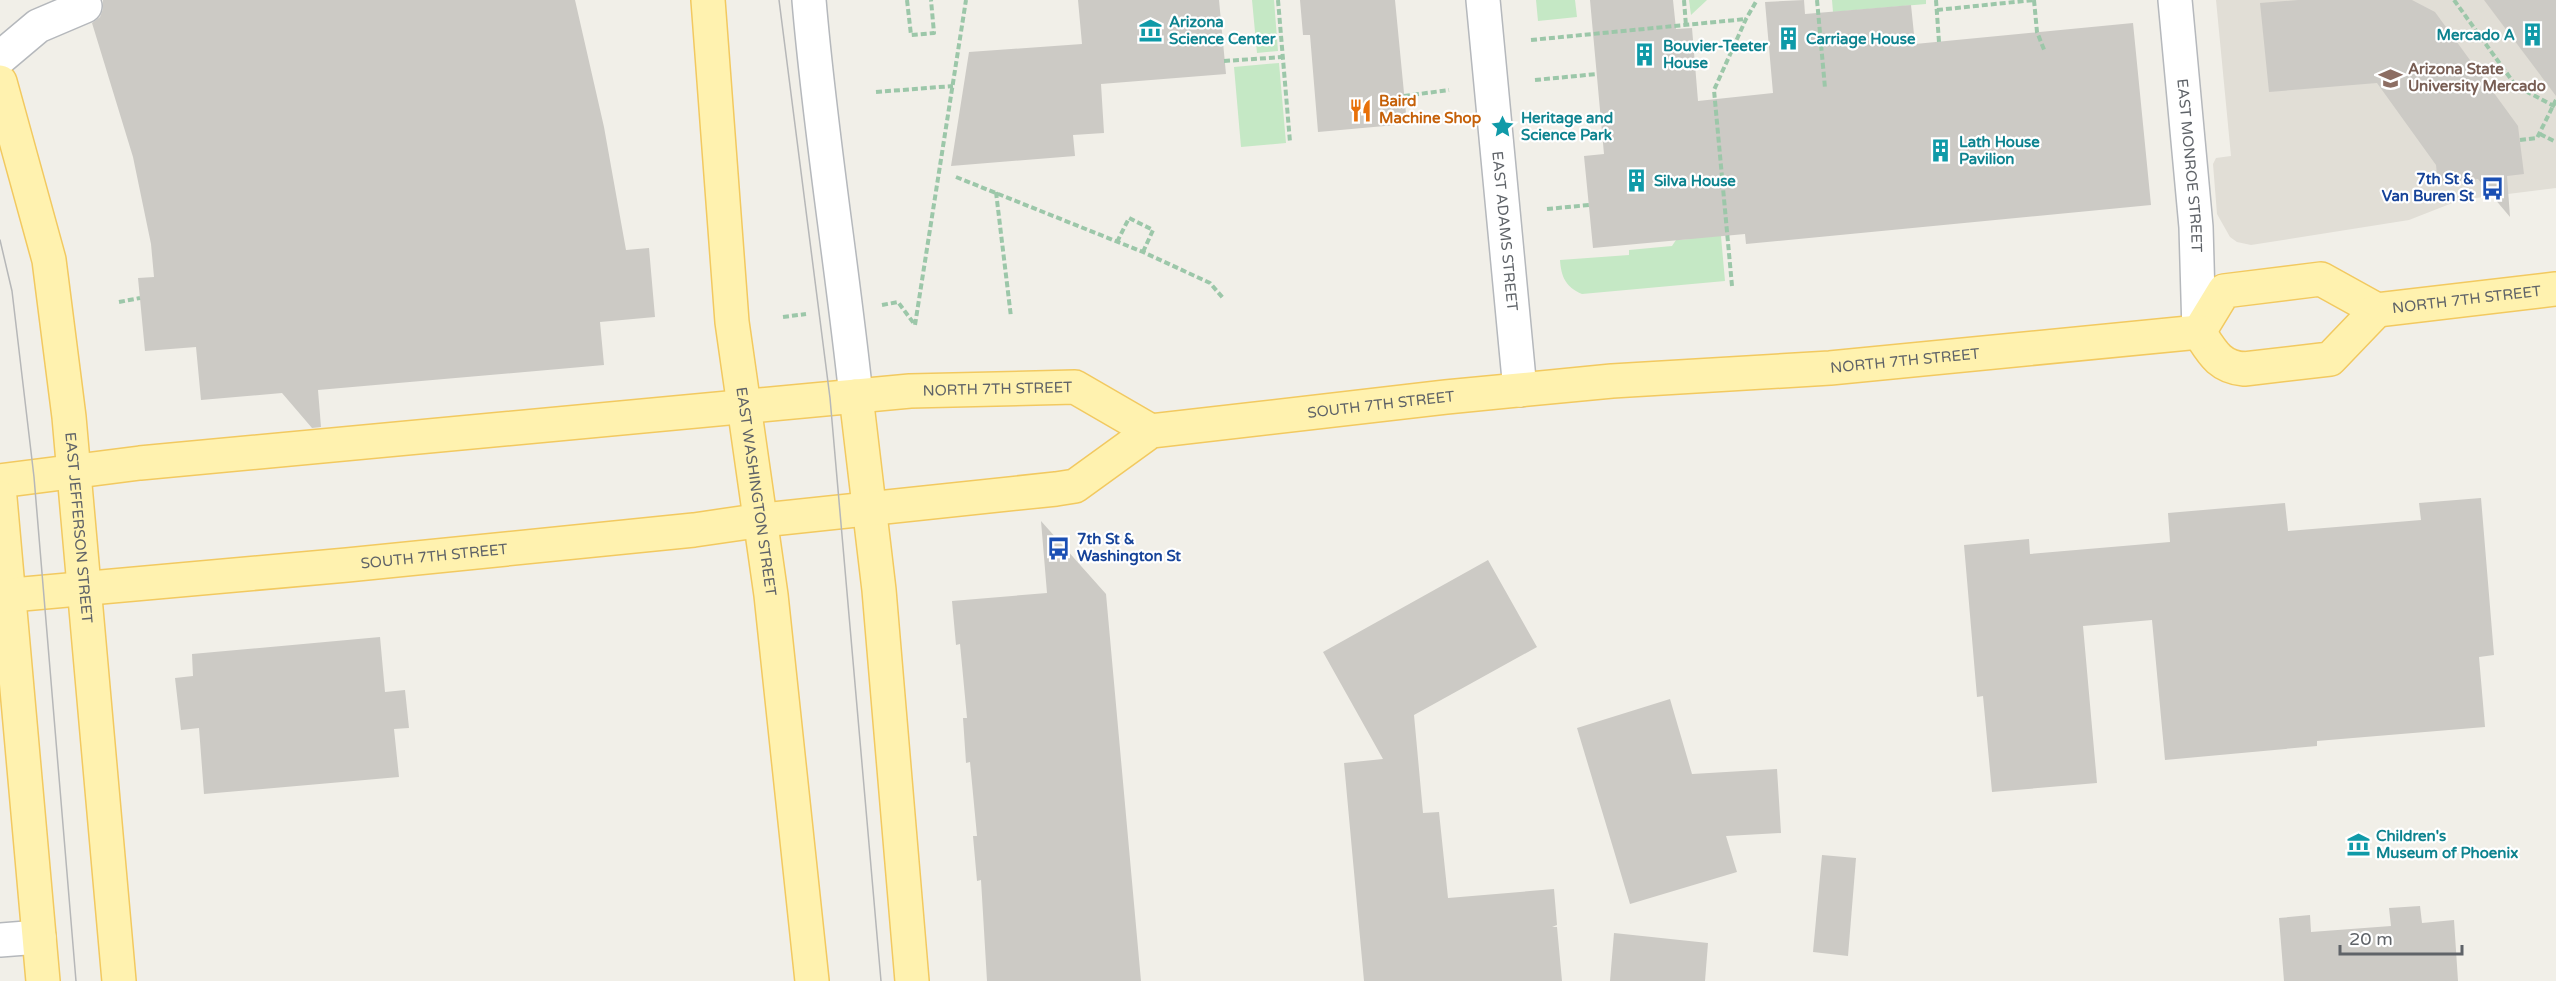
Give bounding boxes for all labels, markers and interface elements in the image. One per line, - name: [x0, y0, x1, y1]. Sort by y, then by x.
- place label: Arizona Science Center: [1169, 13, 1276, 48]
- museum icon: Arizona Science Center: [1138, 18, 1164, 44]
- building icon: Mercado A: [2520, 22, 2546, 48]
- building icon: Carriage House: [1775, 26, 1801, 52]
- place label: Mercado A: [2437, 26, 2515, 44]
- place label: Carriage House: [1806, 30, 1916, 49]
- place label: Bouvier-Teeter House: [1663, 37, 1768, 72]
- building icon: Bouvier-Teeter House: [1632, 42, 1658, 68]
- place label: Arizona State University Mercado: [2408, 60, 2546, 96]
- school or university icon: Arizona State University Mercado: [2377, 65, 2403, 91]
- street label: EAST MONROE STREET: [2173, 78, 2206, 252]
- place label: Baird Machine Shop: [1379, 92, 1482, 128]
- restaurant icon: Baird Machine Shop: [1348, 97, 1374, 123]
- place label: Heritage and Science Park: [1521, 109, 1613, 144]
- place icon: Heritage and Science Park: [1490, 114, 1516, 140]
- place label: Lath House Pavilion: [1959, 133, 2040, 168]
- building icon: Lath House Pavilion: [1928, 138, 1954, 164]
- street label: EAST ADAMS STREET: [1488, 150, 1521, 312]
- building icon: Silva House: [1623, 168, 1649, 194]
- place label: 7th St & Van Buren St: [2382, 170, 2474, 205]
- place label: Silva House: [1654, 172, 1736, 190]
- bus stop icon: 7th St & Van Buren St: [2479, 175, 2505, 201]
- street label: NORTH 7TH STREET: [2391, 282, 2542, 317]
- street label: NORTH 7TH STREET: [1830, 344, 1980, 377]
- street label: NORTH 7TH STREET: [922, 378, 1073, 400]
- street label: EAST WASHINGTON STREET: [732, 386, 780, 597]
- street label: SOUTH 7TH STREET: [1306, 387, 1455, 422]
- street label: EAST JEFFERSON STREET: [61, 431, 96, 624]
- place label: 7th St & Washington St: [1077, 530, 1181, 566]
- bus stop icon: 7th St & Washington St: [1046, 535, 1072, 561]
- street label: SOUTH 7TH STREET: [360, 540, 509, 573]
- place label: Children's Museum of Phoenix: [2376, 827, 2518, 862]
- museum icon: Children's Museum of Phoenix: [2345, 832, 2371, 858]
- scale bar: [2340, 918, 2462, 956]
- text: 20 m: [2349, 928, 2393, 950]

